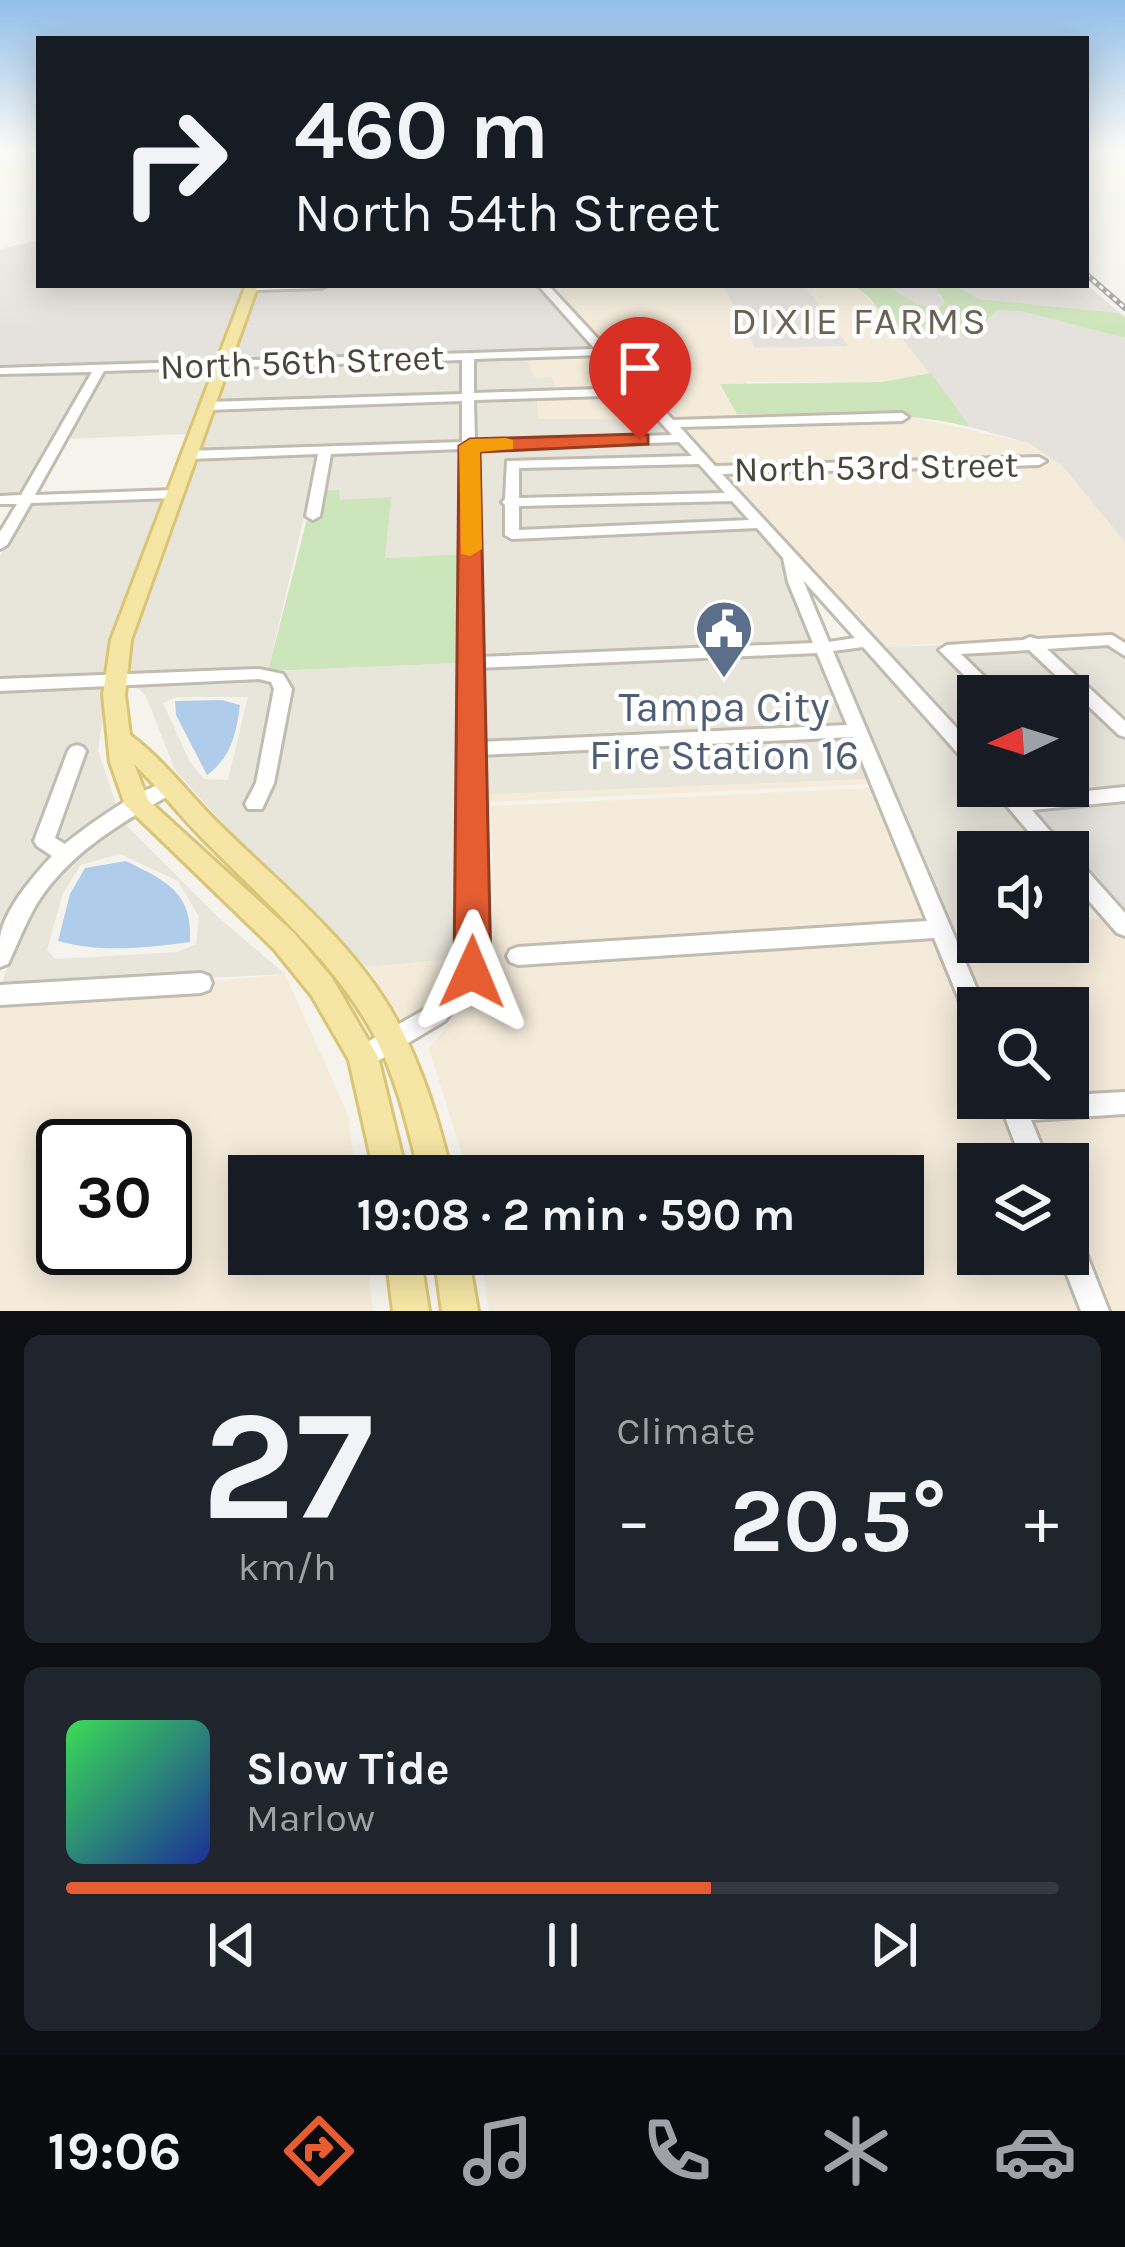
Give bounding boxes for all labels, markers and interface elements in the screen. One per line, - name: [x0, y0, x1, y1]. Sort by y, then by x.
- text: 460 m: [294, 81, 549, 179]
- icon: right: [96, 84, 252, 240]
- text: North 54th Street: [294, 181, 720, 245]
- district label: DIXIE FARMS: [731, 298, 989, 344]
- pin: [589, 317, 691, 440]
- icon: arrive: [607, 335, 673, 401]
- street label: North 56th Street: [159, 336, 445, 388]
- street label: North 53rd Street: [733, 444, 1019, 490]
- public building icon: Tampa City Fire Station 16: [693, 598, 755, 680]
- north arrow: [957, 675, 1089, 807]
- map controls: [957, 675, 1089, 1275]
- place label: Tampa City Fire Station 16: [589, 682, 859, 780]
- button: sound: [957, 831, 1089, 963]
- position arrow: [409, 909, 535, 1035]
- button: search: [957, 987, 1089, 1119]
- speed limit sign: 30: [36, 1119, 192, 1275]
- button: layers: [957, 1143, 1089, 1275]
- text: 19:08 · 2 min · 590 m: [357, 1189, 795, 1241]
- text: 27: [201, 1375, 373, 1557]
- text: Climate: [617, 1408, 756, 1454]
- text: 20.5°: [729, 1468, 947, 1574]
- text: −: [617, 1482, 651, 1560]
- text: +: [1024, 1482, 1059, 1560]
- text: km/h: [238, 1544, 337, 1590]
- text: Slow Tide: [246, 1743, 450, 1795]
- text: Marlow: [246, 1795, 375, 1841]
- icon: previous: [199, 1912, 265, 1978]
- icon: pause: [530, 1912, 596, 1978]
- icon: next: [861, 1912, 927, 1978]
- icon: directions: [277, 2109, 361, 2193]
- icon: music: [456, 2109, 540, 2193]
- icon: phone: [635, 2109, 719, 2193]
- icon: climate: [814, 2109, 898, 2193]
- icon: car: [993, 2109, 1077, 2193]
- text: 19:06: [48, 2119, 181, 2183]

